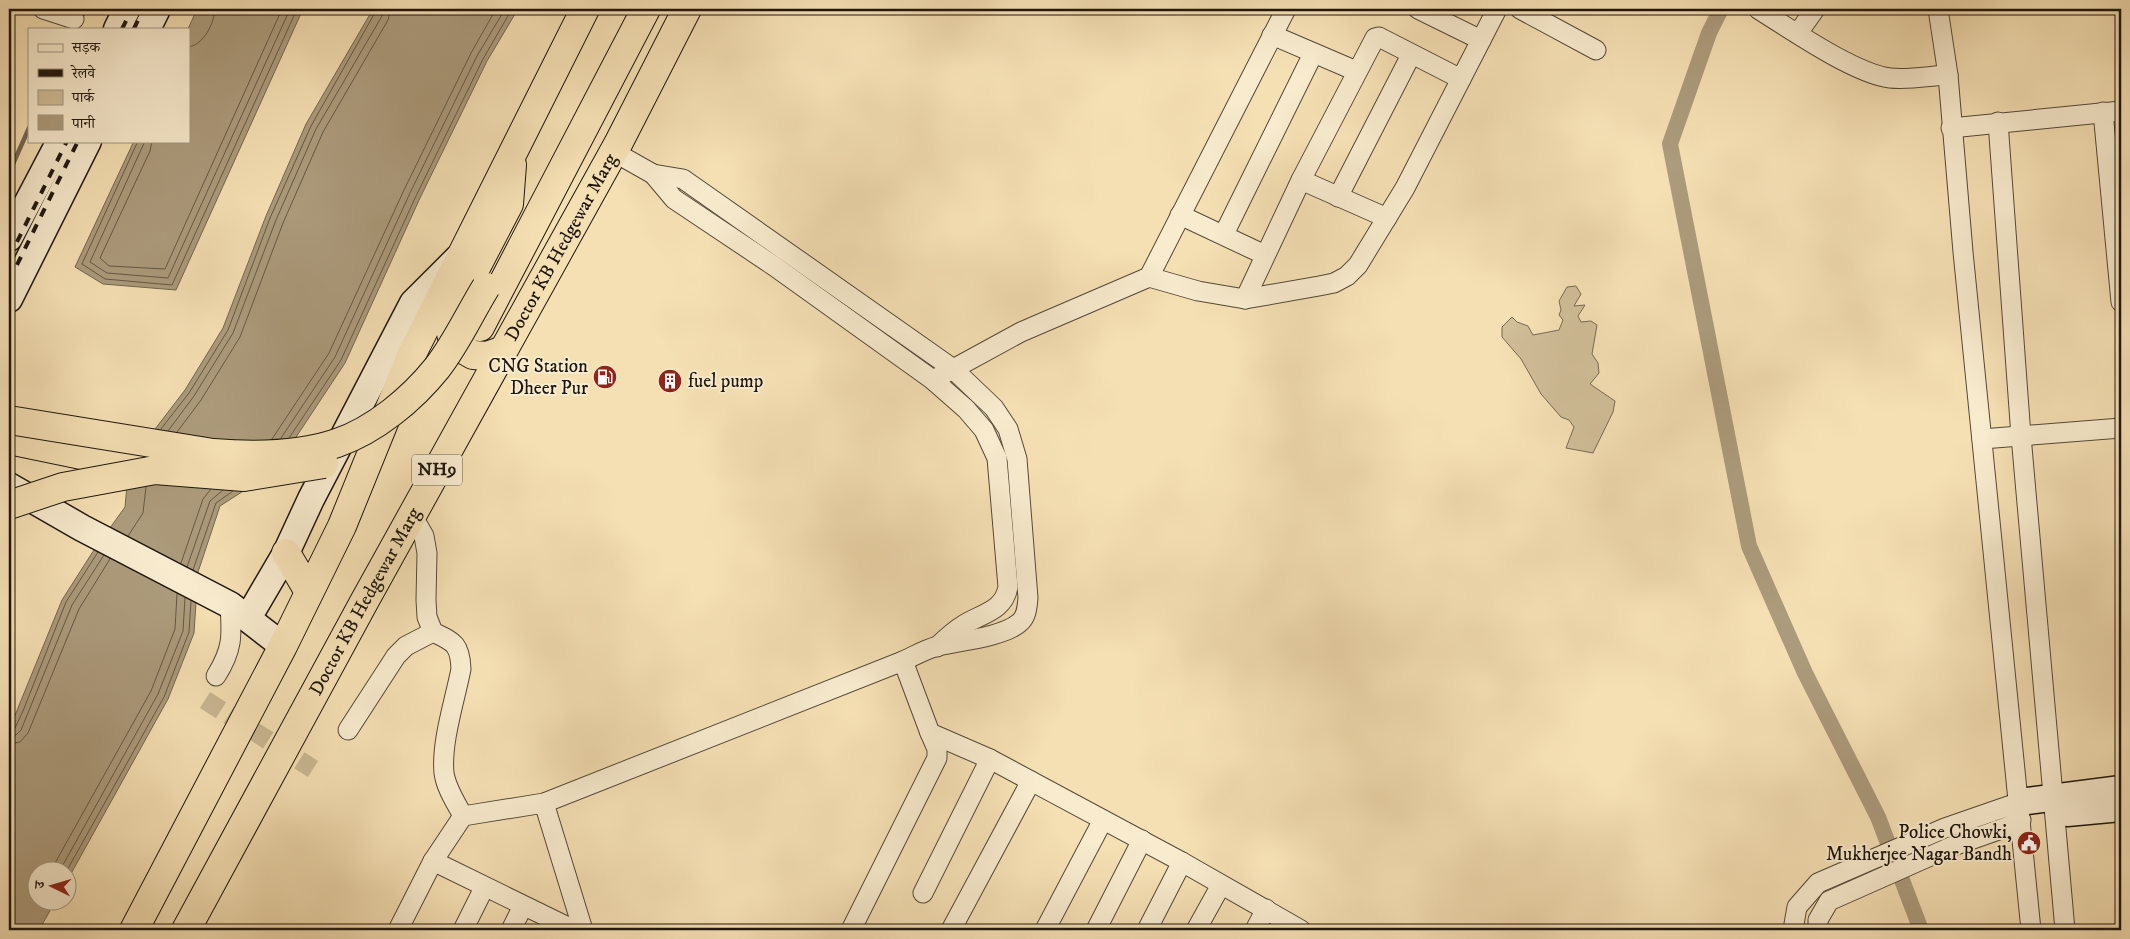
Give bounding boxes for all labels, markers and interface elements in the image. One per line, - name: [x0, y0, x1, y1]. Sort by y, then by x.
- legend: [28, 28, 190, 142]
- text: सड़क: [71, 38, 101, 57]
- text: रेलवे: [70, 64, 96, 83]
- text: पार्क: [71, 88, 95, 107]
- text: पानी: [71, 114, 96, 133]
- street label: Doctor KB Hedgewar Marg: [500, 149, 622, 345]
- place label: CNG Station Dheer Pur: [488, 355, 588, 400]
- fuel station icon: CNG Station Dheer Pur: [592, 364, 618, 390]
- building icon: fuel pump: [657, 368, 683, 394]
- place label: fuel pump: [688, 370, 763, 393]
- road number: NH9: [412, 454, 462, 486]
- street label: Doctor KB Hedgewar Marg: [304, 503, 426, 699]
- place label: Police Chowki, Mukherjee Nagar Bandh: [1826, 821, 2012, 866]
- public building icon: Police Chowki, Mukherjee Nagar Bandh: [2016, 830, 2042, 856]
- north arrow: [28, 862, 78, 912]
- text: उ: [31, 880, 49, 890]

